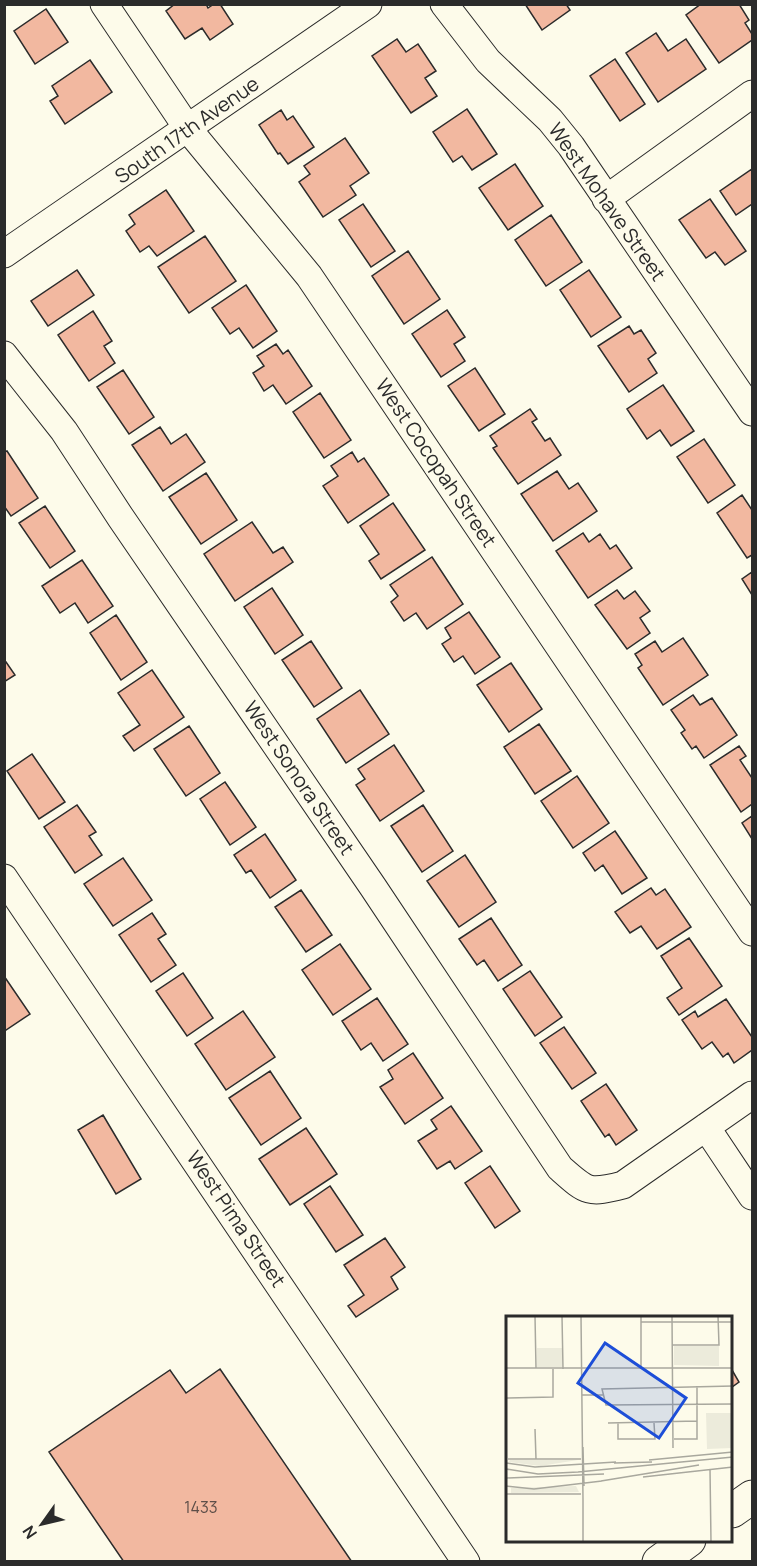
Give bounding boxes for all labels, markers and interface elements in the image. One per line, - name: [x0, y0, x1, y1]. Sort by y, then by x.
- street label: South 17th Avenue: [109, 70, 264, 189]
- street label: West Mohave Street: [543, 117, 672, 286]
- street label: West Cocopah Street: [370, 373, 503, 552]
- street label: West Sonora Street: [238, 695, 361, 860]
- street label: West Pima Street: [181, 1145, 292, 1292]
- inset map: [506, 1316, 733, 1542]
- north arrow: [12, 1494, 72, 1554]
- house number: 1433: [184, 1496, 218, 1518]
- text: N: [17, 1521, 42, 1543]

